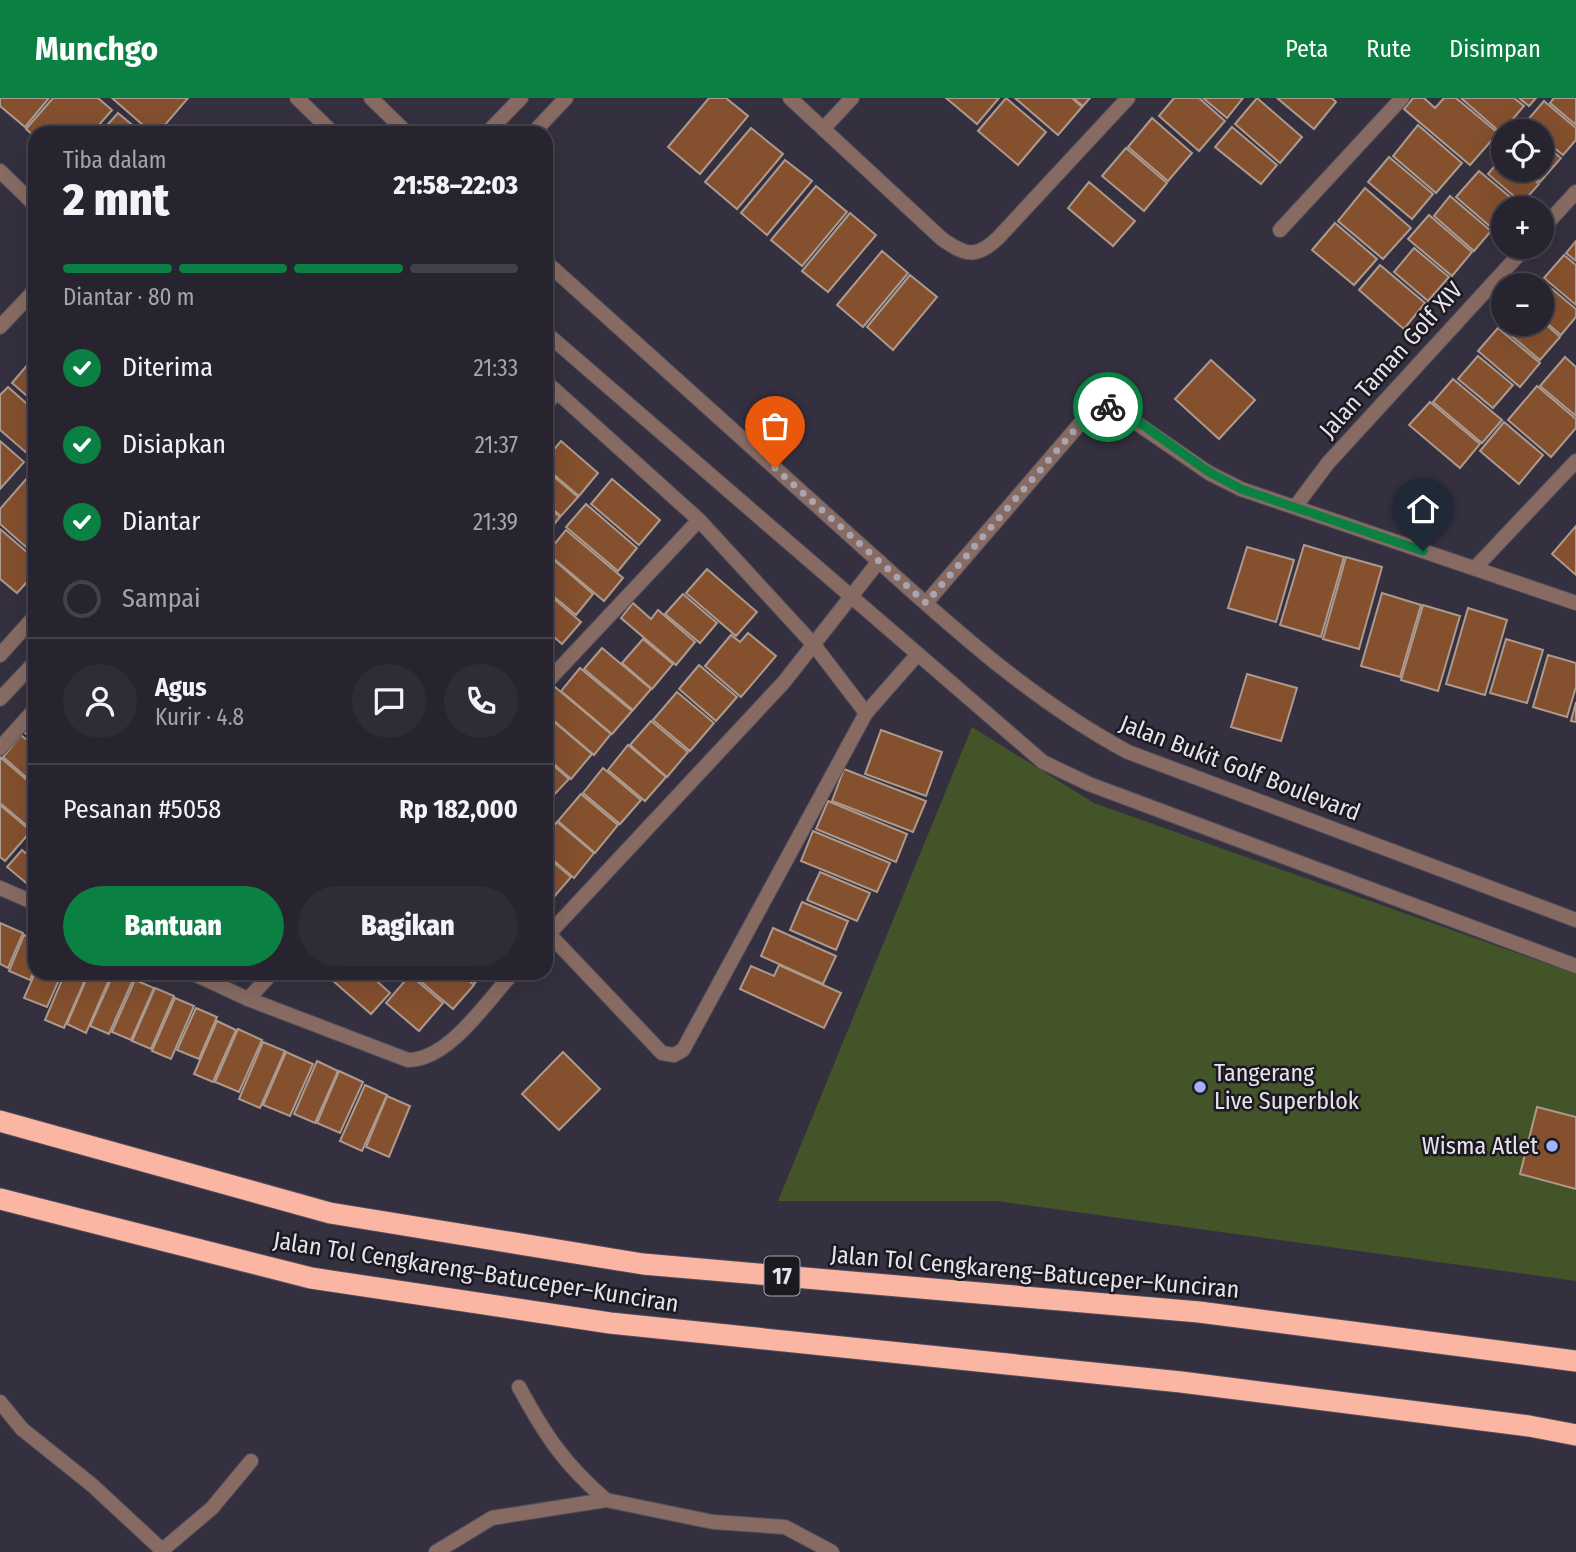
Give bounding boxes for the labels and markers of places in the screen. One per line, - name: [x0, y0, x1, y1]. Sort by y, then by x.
- pin: [745, 396, 805, 468]
- pin: [1393, 479, 1453, 551]
- place label: Tangerang Live Superblok: [1214, 1059, 1360, 1115]
- marker: Tangerang Live Superblok: [1192, 1079, 1208, 1095]
- place label: Wisma Atlet: [1422, 1132, 1538, 1160]
- marker: Wisma Atlet: [1544, 1138, 1560, 1154]

